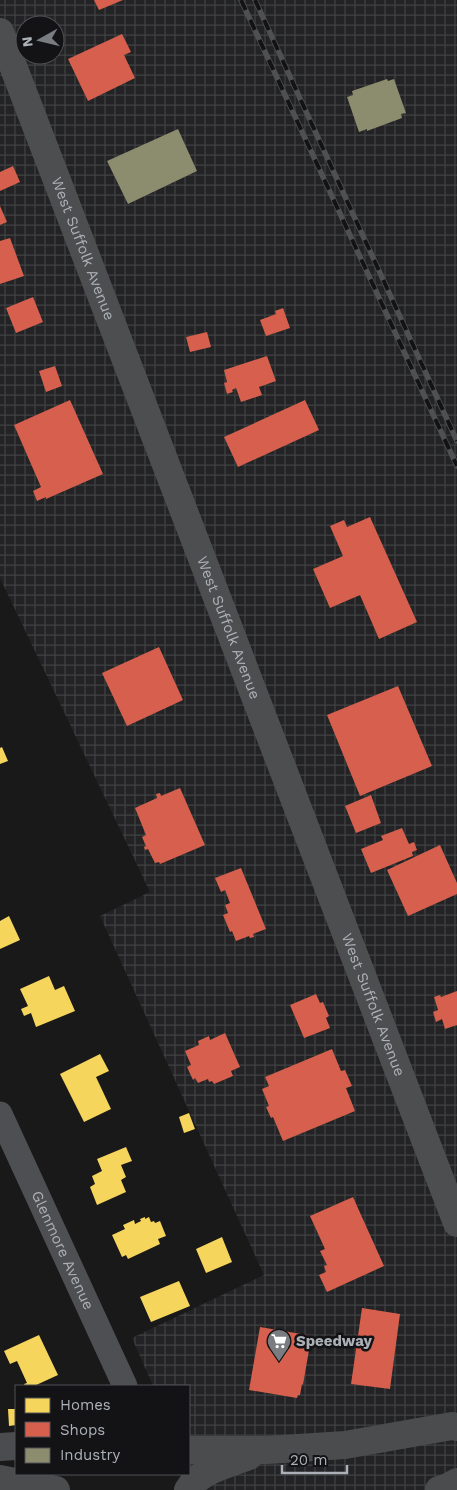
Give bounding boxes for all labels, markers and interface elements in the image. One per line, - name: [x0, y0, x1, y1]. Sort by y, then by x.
- north arrow: [15, 15, 65, 65]
- text: N: [18, 36, 36, 48]
- street label: West Suffolk Avenue: [48, 175, 119, 323]
- street label: West Suffolk Avenue: [193, 554, 264, 702]
- street label: West Suffolk Avenue: [338, 931, 409, 1079]
- street label: Glenmore Avenue: [28, 1188, 98, 1313]
- supermarket icon: Speedway: [266, 1328, 292, 1362]
- place label: Speedway: [296, 1332, 372, 1350]
- legend: [15, 1385, 190, 1475]
- text: Homes: [60, 1396, 111, 1414]
- text: Shops: [60, 1421, 105, 1439]
- scale bar: [282, 1442, 347, 1474]
- text: Industry: [60, 1446, 121, 1464]
- text: 20 m: [290, 1451, 328, 1469]

